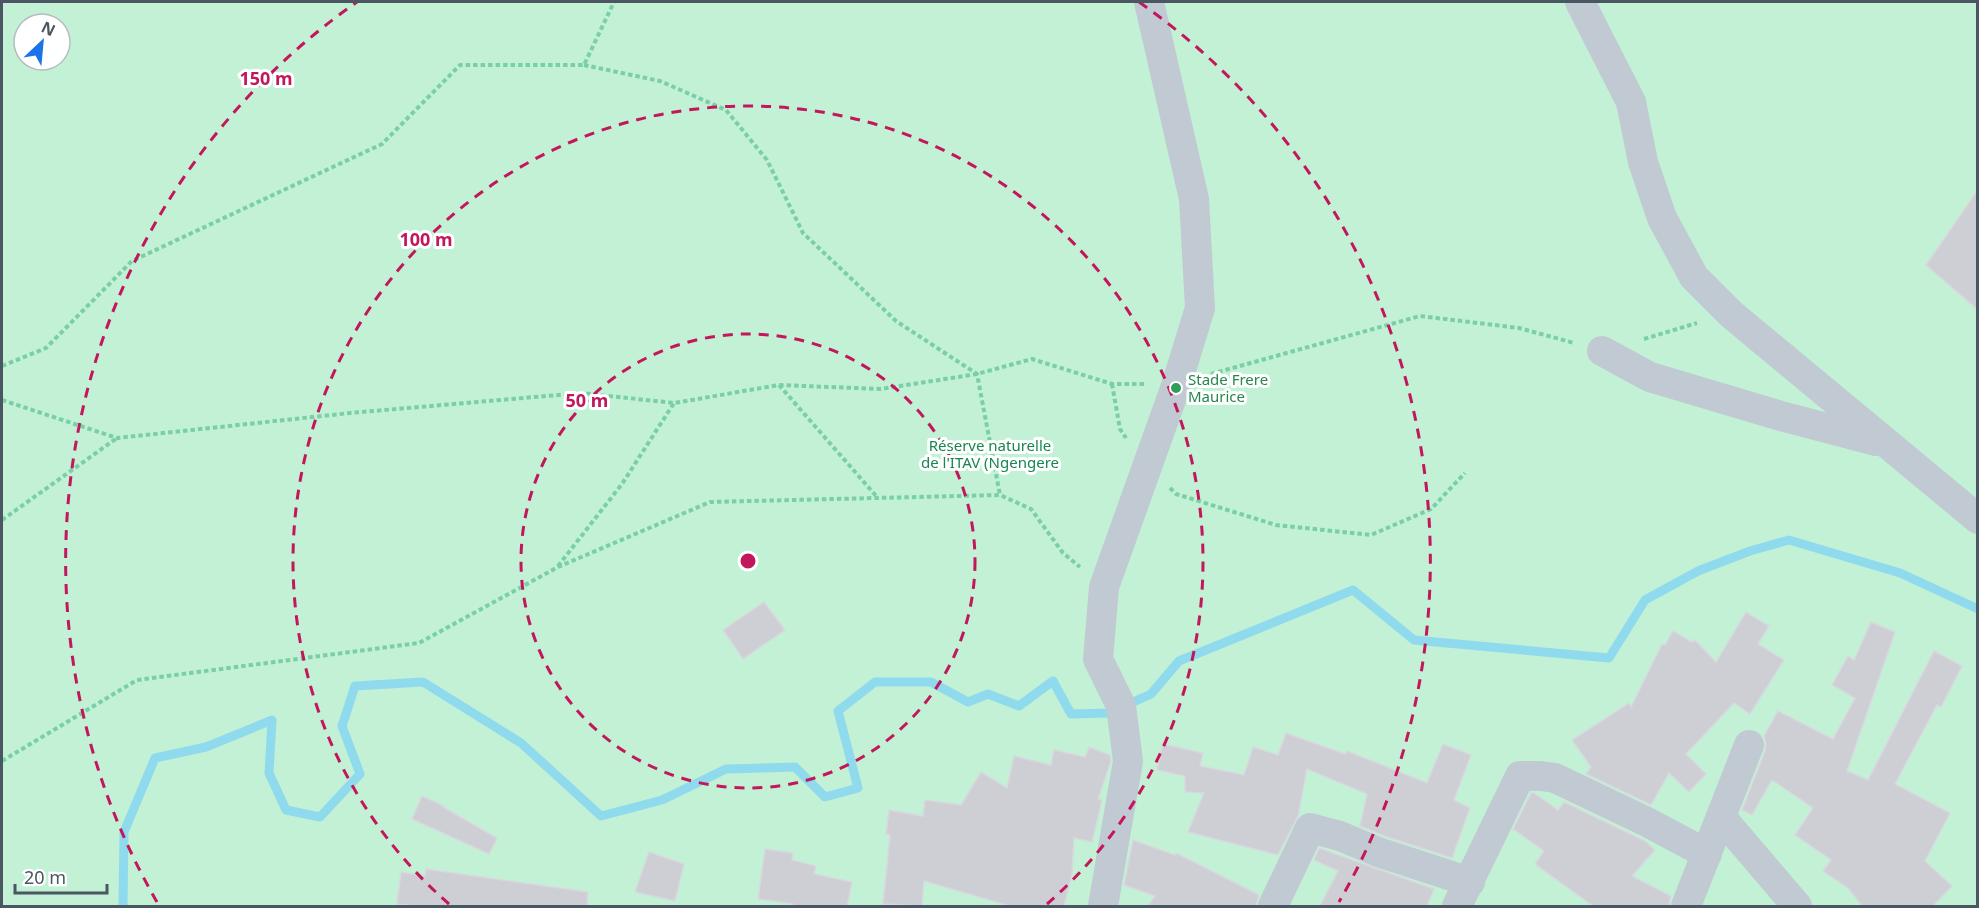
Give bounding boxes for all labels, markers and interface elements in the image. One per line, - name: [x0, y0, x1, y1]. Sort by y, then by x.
- north arrow: [12, 12, 72, 72]
- text: N: [38, 16, 59, 41]
- text: 150 m: [239, 66, 293, 90]
- text: 100 m: [399, 227, 453, 251]
- place label: Stade Frere Maurice: [1188, 369, 1268, 406]
- marker: Stade Frere Maurice: [1169, 381, 1183, 395]
- text: 50 m: [566, 388, 608, 412]
- park label: Réserve naturelle de l'ITAV (Ngengere: [921, 435, 1059, 472]
- centre of rings: [738, 551, 758, 571]
- scale bar: [15, 857, 106, 895]
- text: 20 m: [24, 865, 66, 889]

